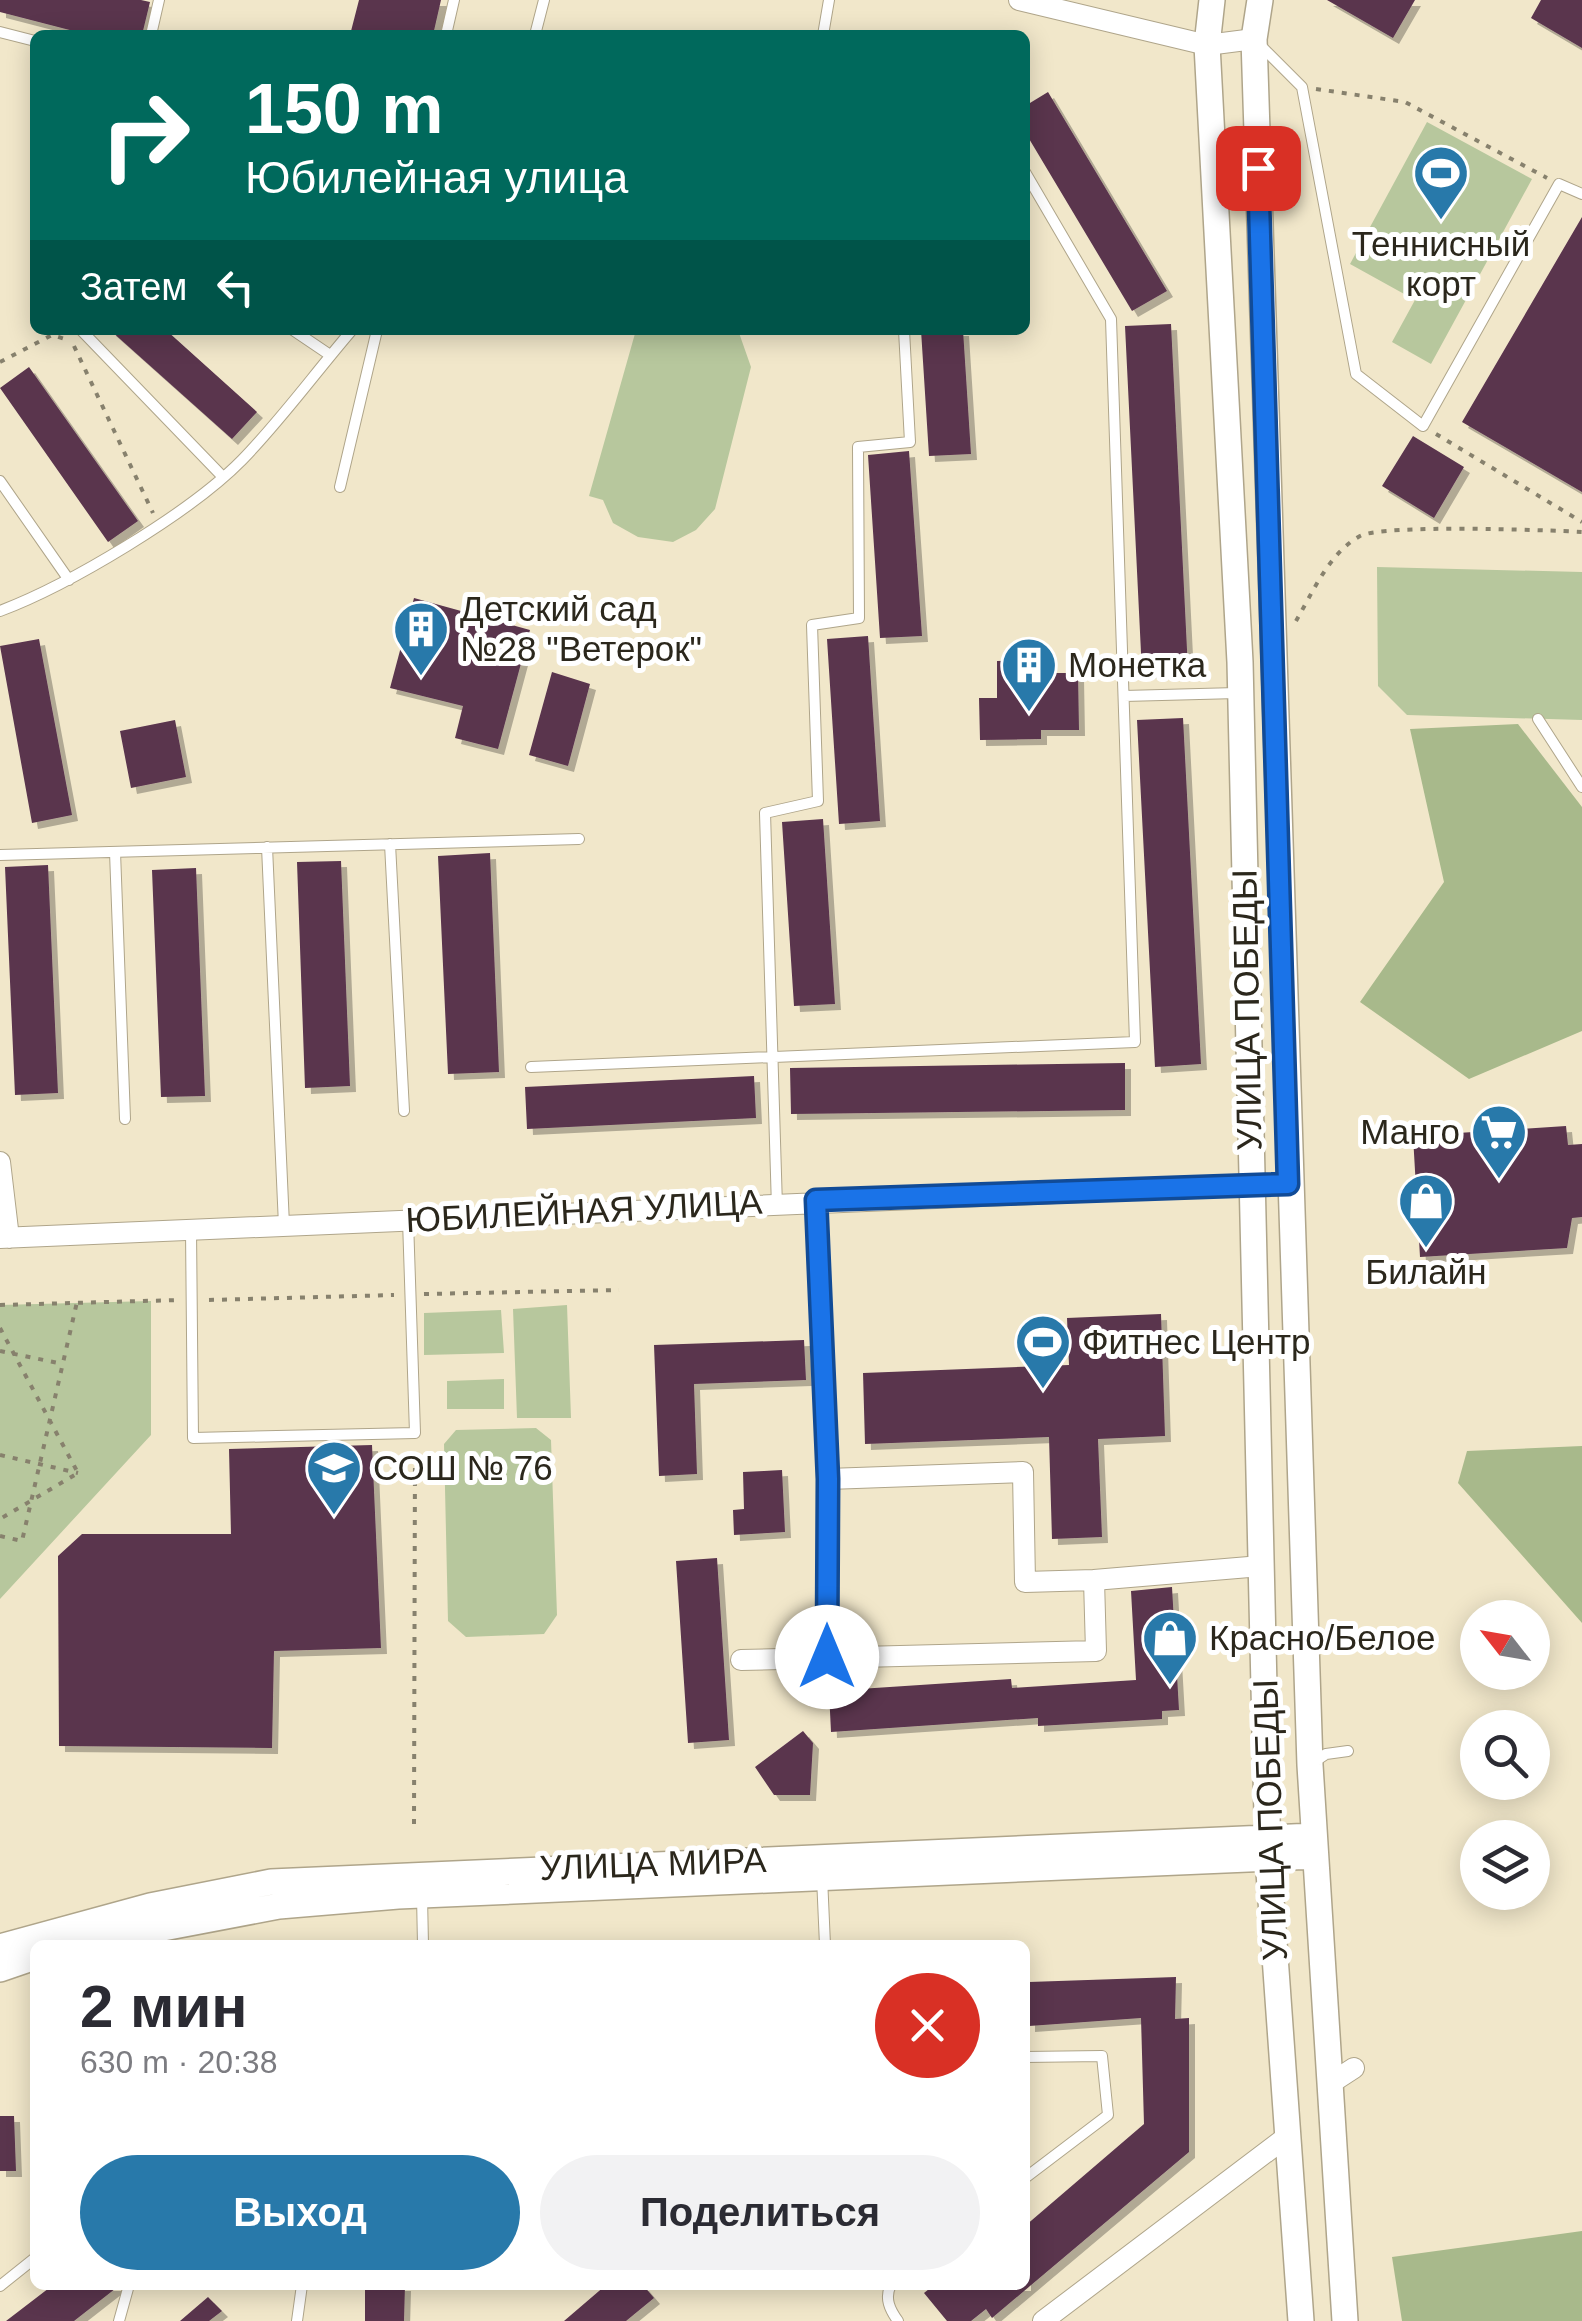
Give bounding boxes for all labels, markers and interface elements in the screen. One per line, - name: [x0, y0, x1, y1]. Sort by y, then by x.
- icon: right: [80, 70, 210, 200]
- text: 150 m: [245, 70, 443, 148]
- pin: [1216, 126, 1301, 211]
- icon: arrive: [1231, 141, 1286, 196]
- sports icon: Теннисный корт: [1411, 143, 1471, 222]
- text: Юбилейная улица: [245, 152, 628, 203]
- place label: Теннисный корт: [1352, 224, 1530, 303]
- icon: left: [208, 260, 263, 315]
- text: Затем: [80, 266, 188, 308]
- place label: Детский сад №28 "Ветерок": [460, 589, 702, 668]
- building icon: Детский сад №28 "Ветерок": [391, 599, 451, 678]
- building icon: Монетка: [999, 635, 1059, 714]
- place label: Монетка: [1068, 645, 1207, 684]
- street label: УЛИЦА ПОБЕДЫ: [1225, 869, 1268, 1151]
- supermarket icon: Манго: [1469, 1102, 1529, 1181]
- place label: Манго: [1360, 1112, 1460, 1151]
- shop icon: Билайн: [1396, 1171, 1456, 1250]
- street label: ЮБИЛЕЙНАЯ УЛИЦА: [405, 1182, 764, 1239]
- place label: Билайн: [1365, 1252, 1487, 1291]
- sports icon: Фитнес Центр: [1013, 1312, 1073, 1391]
- place label: Фитнес Центр: [1082, 1322, 1310, 1361]
- school or university icon: СОШ № 76: [304, 1438, 364, 1517]
- place label: СОШ № 76: [373, 1448, 553, 1487]
- north arrow: [1460, 1600, 1550, 1690]
- map controls: [1460, 1600, 1550, 1910]
- position arrow: [775, 1605, 879, 1709]
- shop icon: Красно/Белое: [1140, 1608, 1200, 1687]
- place label: Красно/Белое: [1209, 1618, 1435, 1657]
- street label: УЛИЦА ПОБЕДЫ: [1245, 1679, 1294, 1961]
- button: search: [1460, 1710, 1550, 1800]
- button: layers: [1460, 1820, 1550, 1910]
- street label: УЛИЦА МИРА: [539, 1840, 768, 1887]
- text: 2 мин: [80, 1973, 248, 2040]
- button: close: [875, 1973, 980, 2078]
- text: 630 m · 20:38: [80, 2044, 277, 2080]
- button: Выход: [80, 2155, 520, 2270]
- button: Поделиться: [540, 2155, 980, 2270]

